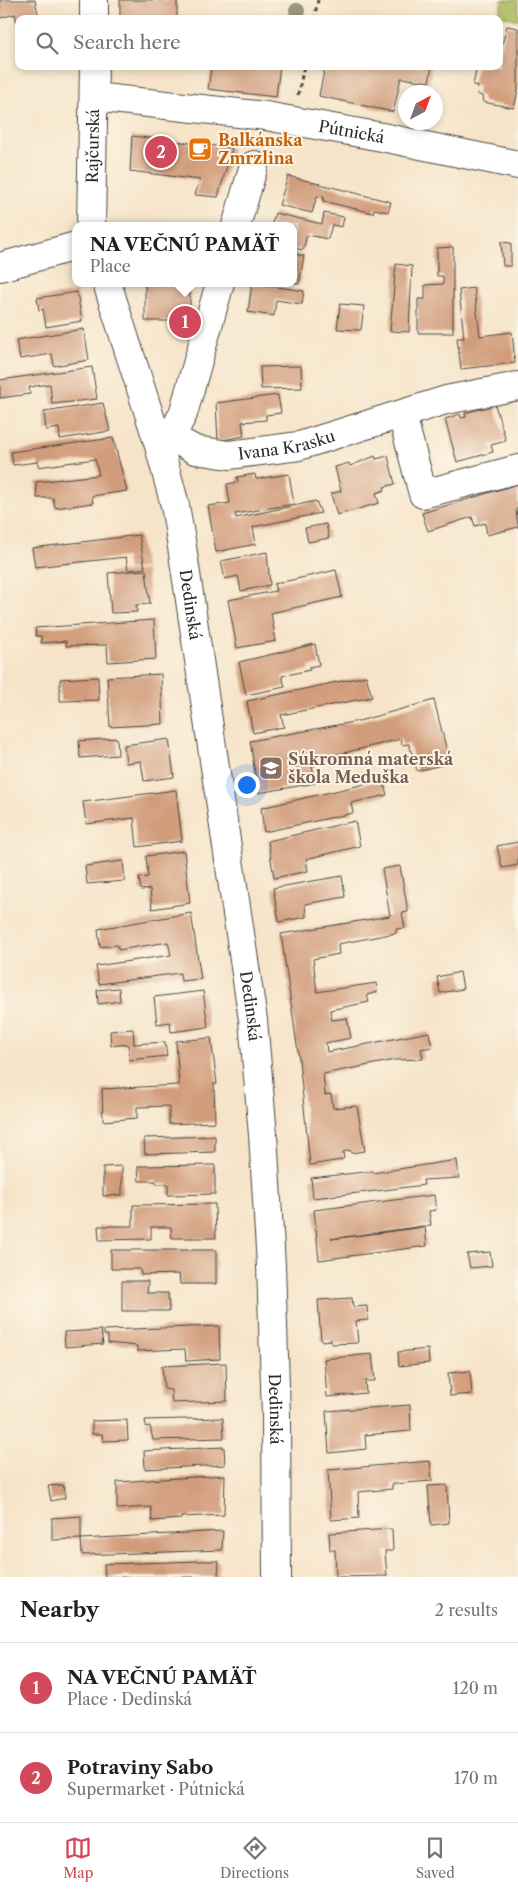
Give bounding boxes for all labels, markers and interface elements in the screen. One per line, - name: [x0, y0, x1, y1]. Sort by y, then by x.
- search box: [15, 15, 503, 70]
- icon: search: [33, 29, 61, 57]
- text: Search here: [73, 31, 181, 54]
- north arrow: [398, 85, 443, 130]
- street label: Rajčurská: [82, 108, 103, 183]
- street label: Pútnická: [317, 116, 387, 147]
- place label: Balkánska Zmrzlina: [218, 130, 303, 168]
- pin: 2: [145, 133, 177, 171]
- cafe icon: Balkánska Zmrzlina: [187, 136, 213, 162]
- popup: [72, 222, 297, 287]
- text: NA VEČNÚ PAMÄŤ: [90, 233, 279, 256]
- text: Place: [90, 256, 131, 276]
- pin: 1: [169, 303, 201, 341]
- street label: Ivana Krasku: [237, 425, 337, 464]
- street label: Dedinská: [175, 568, 206, 642]
- place label: Súkromná materská škola Meduška: [288, 749, 454, 787]
- school or university icon: Súkromná materská škola Meduška: [258, 755, 284, 781]
- your location: [234, 772, 260, 798]
- street label: Dedinská: [236, 969, 265, 1043]
- street label: Dedinská: [265, 1373, 286, 1445]
- text: Nearby: [20, 1597, 99, 1622]
- text: 2 results: [435, 1600, 498, 1620]
- text: NA VEČNÚ PAMÄŤ: [67, 1666, 257, 1689]
- text: 1: [32, 1678, 40, 1698]
- text: 120 m: [453, 1678, 498, 1698]
- text: Place · Dedinská: [67, 1689, 192, 1709]
- text: Potraviny Sabo: [67, 1756, 213, 1779]
- text: 2: [31, 1768, 41, 1788]
- text: 170 m: [454, 1768, 498, 1788]
- text: Supermarket · Pútnická: [67, 1779, 245, 1799]
- tab: Map: [63, 1834, 93, 1882]
- tab: Directions: [220, 1834, 289, 1882]
- tab: Saved: [416, 1834, 455, 1882]

